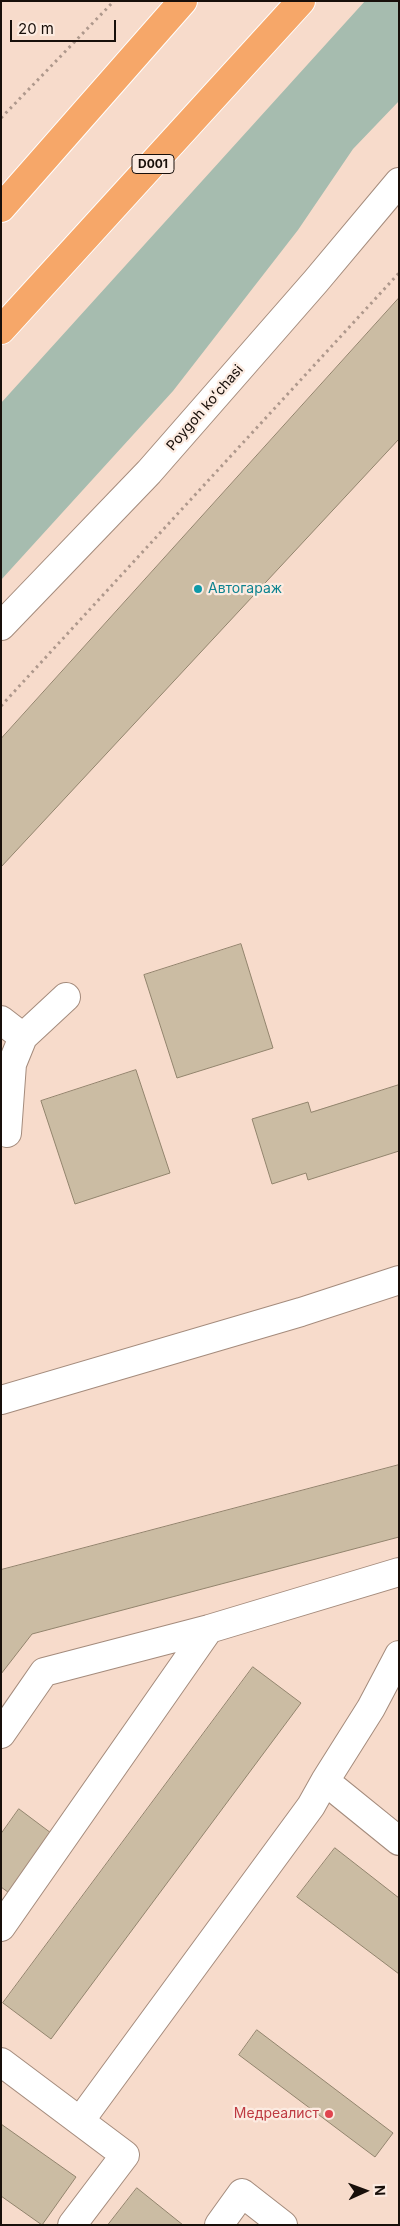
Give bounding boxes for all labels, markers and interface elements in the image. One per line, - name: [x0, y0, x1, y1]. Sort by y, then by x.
- scale bar: [12, 10, 119, 42]
- text: 20 m: [18, 19, 54, 38]
- road number: D001: [132, 154, 174, 173]
- street label: Poygoh koʻchasi: [163, 362, 247, 454]
- place label: Автогараж: [208, 581, 282, 597]
- marker: Автогараж: [192, 583, 204, 595]
- place label: Медреалист: [234, 2106, 319, 2122]
- marker: Медреалист: [323, 2108, 335, 2120]
- north arrow: [340, 2166, 390, 2216]
- text: N: [372, 2185, 389, 2196]

